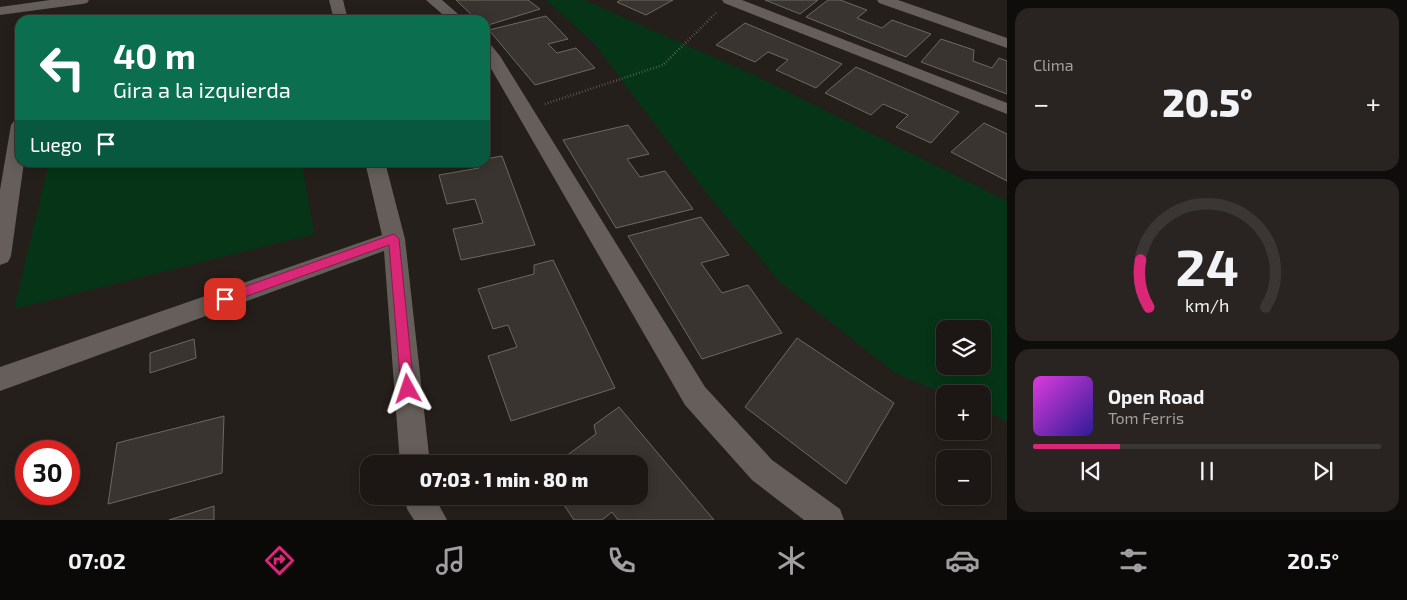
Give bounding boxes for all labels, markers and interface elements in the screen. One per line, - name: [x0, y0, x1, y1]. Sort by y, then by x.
- text: 40 m: [113, 34, 196, 76]
- icon: left: [30, 35, 95, 100]
- text: Clima: [1033, 55, 1074, 74]
- text: Gira a la izquierda: [113, 76, 291, 102]
- text: 20.5°: [1162, 79, 1253, 125]
- text: −: [1033, 86, 1049, 120]
- text: +: [1366, 86, 1381, 120]
- icon: arrive: [92, 130, 120, 158]
- text: Luego: [30, 133, 82, 156]
- text: 24: [1175, 234, 1239, 296]
- pin: [204, 278, 246, 320]
- icon: arrive: [211, 285, 239, 313]
- text: km/h: [1185, 294, 1229, 316]
- map controls: [936, 320, 991, 505]
- button: layers: [936, 320, 991, 375]
- position arrow: [381, 362, 433, 414]
- button: +: [936, 385, 991, 440]
- text: Open Road: [1108, 385, 1204, 408]
- text: Tom Ferris: [1108, 408, 1184, 427]
- speed limit sign: 30: [15, 440, 80, 505]
- button: −: [936, 450, 991, 505]
- icon: previous: [1077, 457, 1105, 485]
- icon: pause: [1193, 457, 1221, 485]
- icon: next: [1309, 457, 1337, 485]
- text: 07:03 · 1 min · 80 m: [420, 468, 588, 491]
- icon: directions: [262, 543, 297, 578]
- icon: music: [433, 543, 468, 578]
- icon: phone: [604, 543, 639, 578]
- icon: climate: [774, 543, 809, 578]
- icon: car: [945, 543, 980, 578]
- icon: filters: [1116, 543, 1151, 578]
- text: 07:02: [68, 547, 126, 573]
- text: 20.5°: [1287, 547, 1339, 573]

